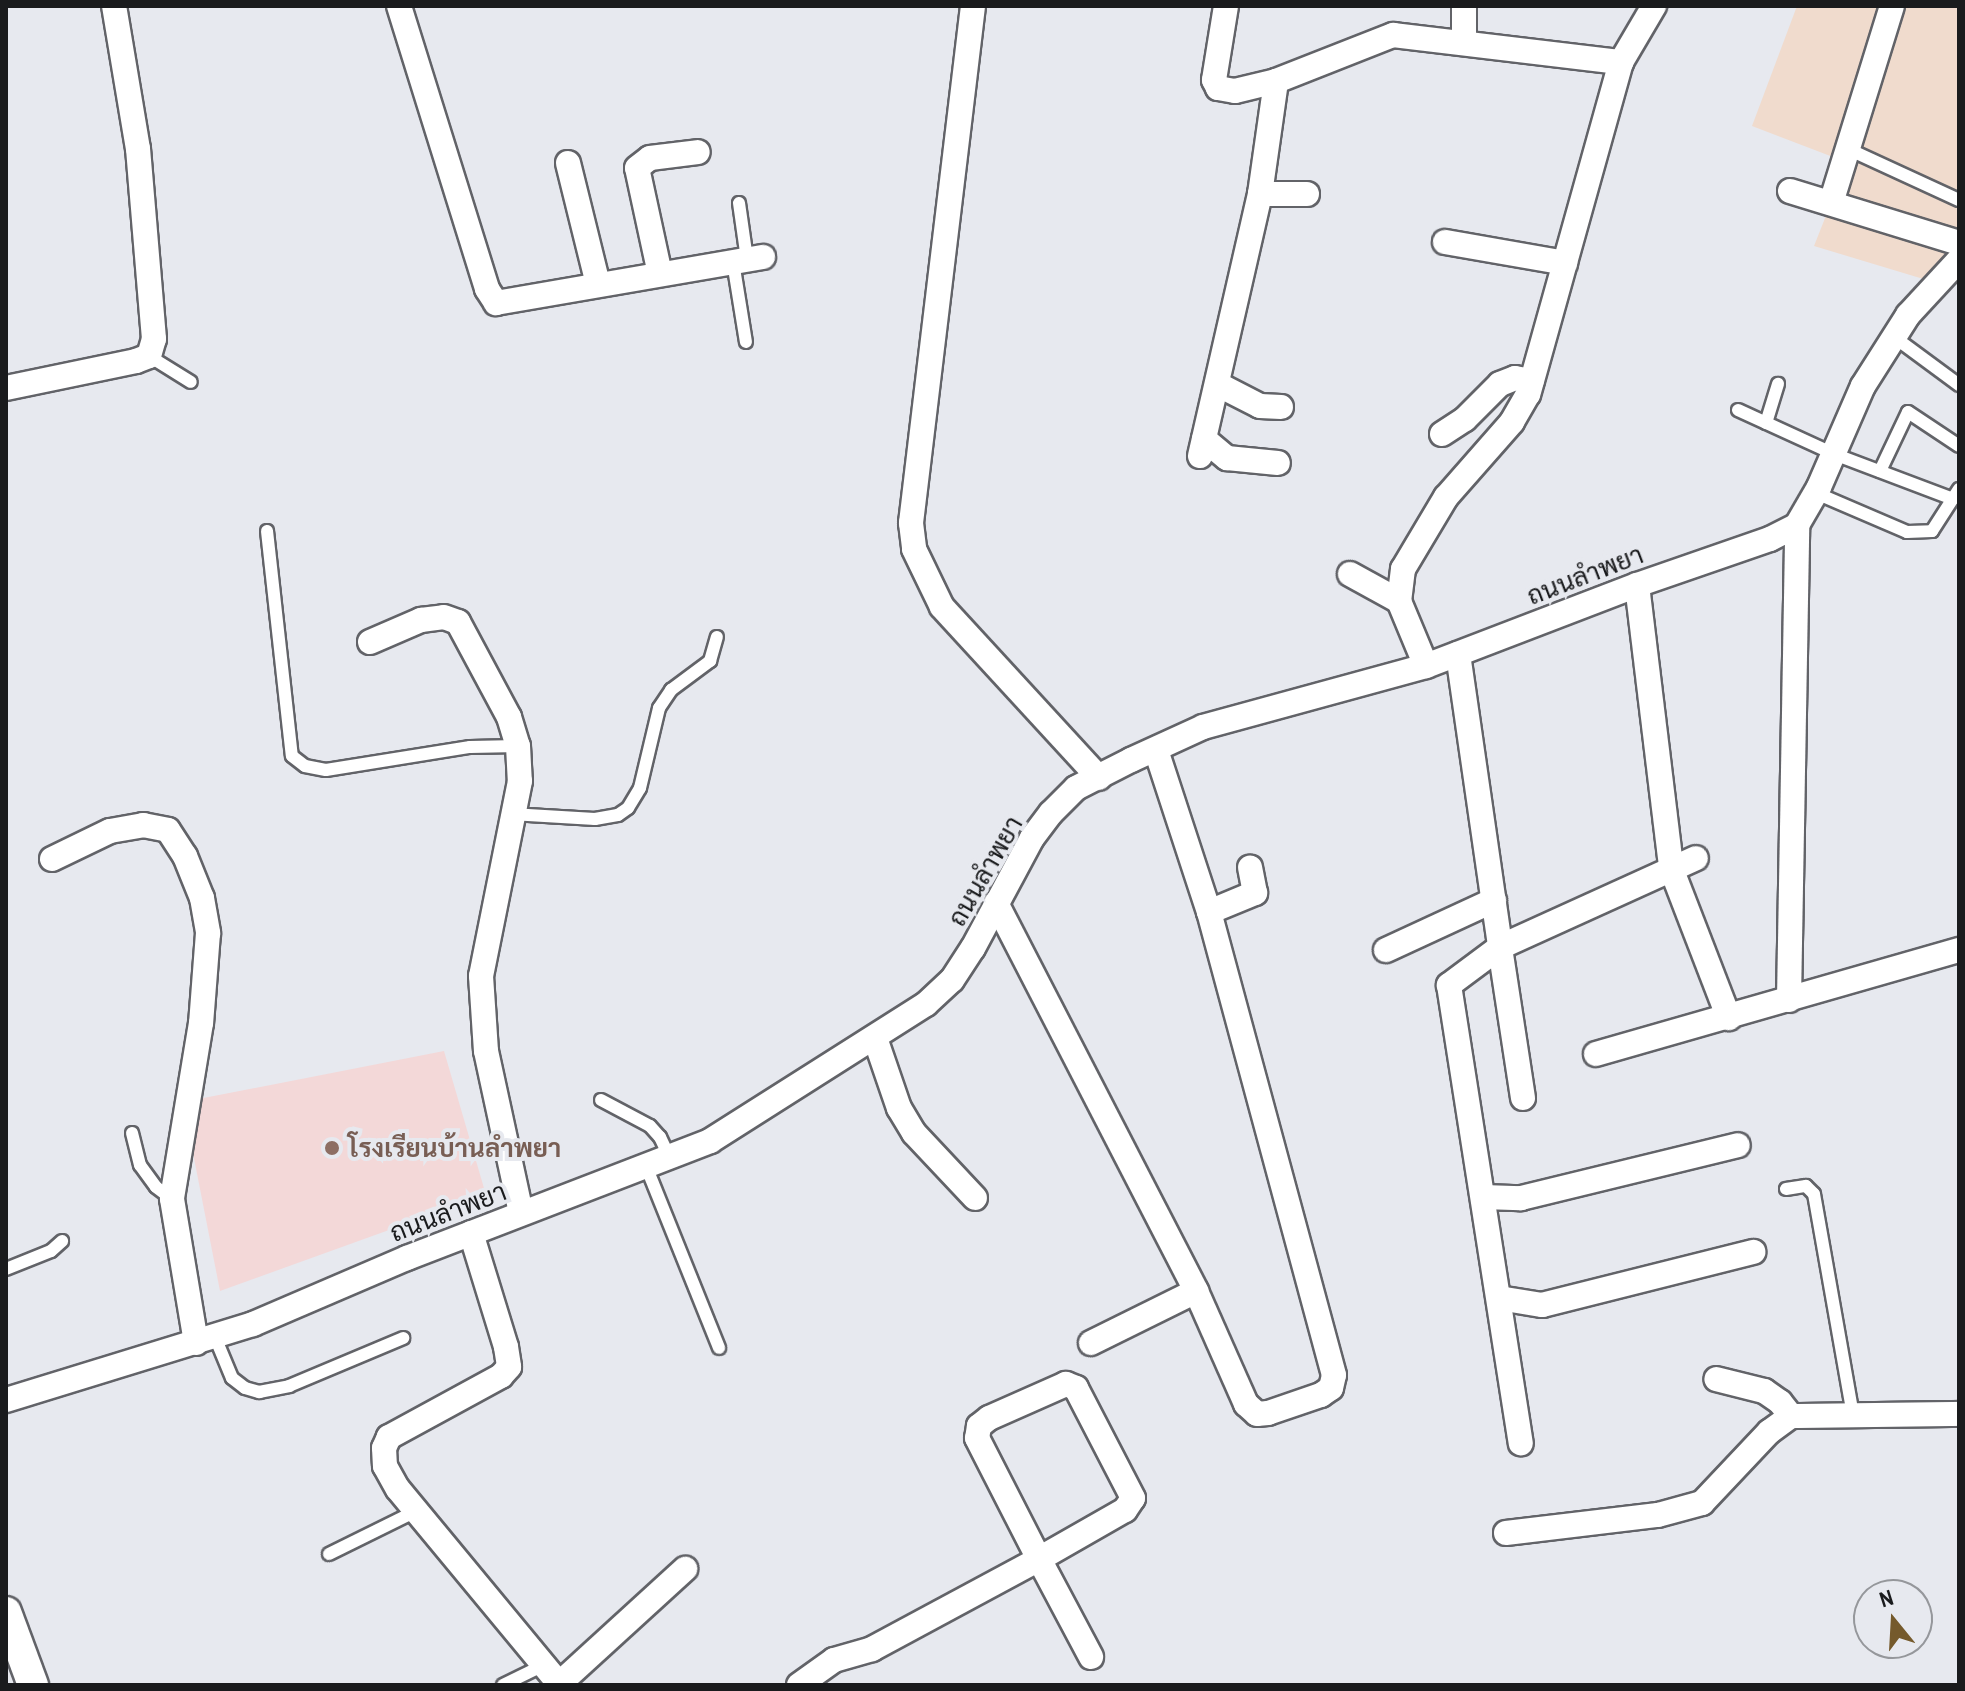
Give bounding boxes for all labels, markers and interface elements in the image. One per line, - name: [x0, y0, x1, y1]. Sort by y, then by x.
- street label: ถนนลำพยา: [1522, 539, 1648, 611]
- street label: ถนนลำพยา: [941, 810, 1029, 932]
- place label: โรงเรียนบ้านลำพยา: [348, 1132, 561, 1164]
- marker: โรงเรียนบ้านลำพยา: [323, 1139, 341, 1157]
- street label: ถนนลำพยา: [385, 1176, 511, 1248]
- north arrow: [1853, 1579, 1933, 1659]
- text: N: [1875, 1582, 1897, 1614]

